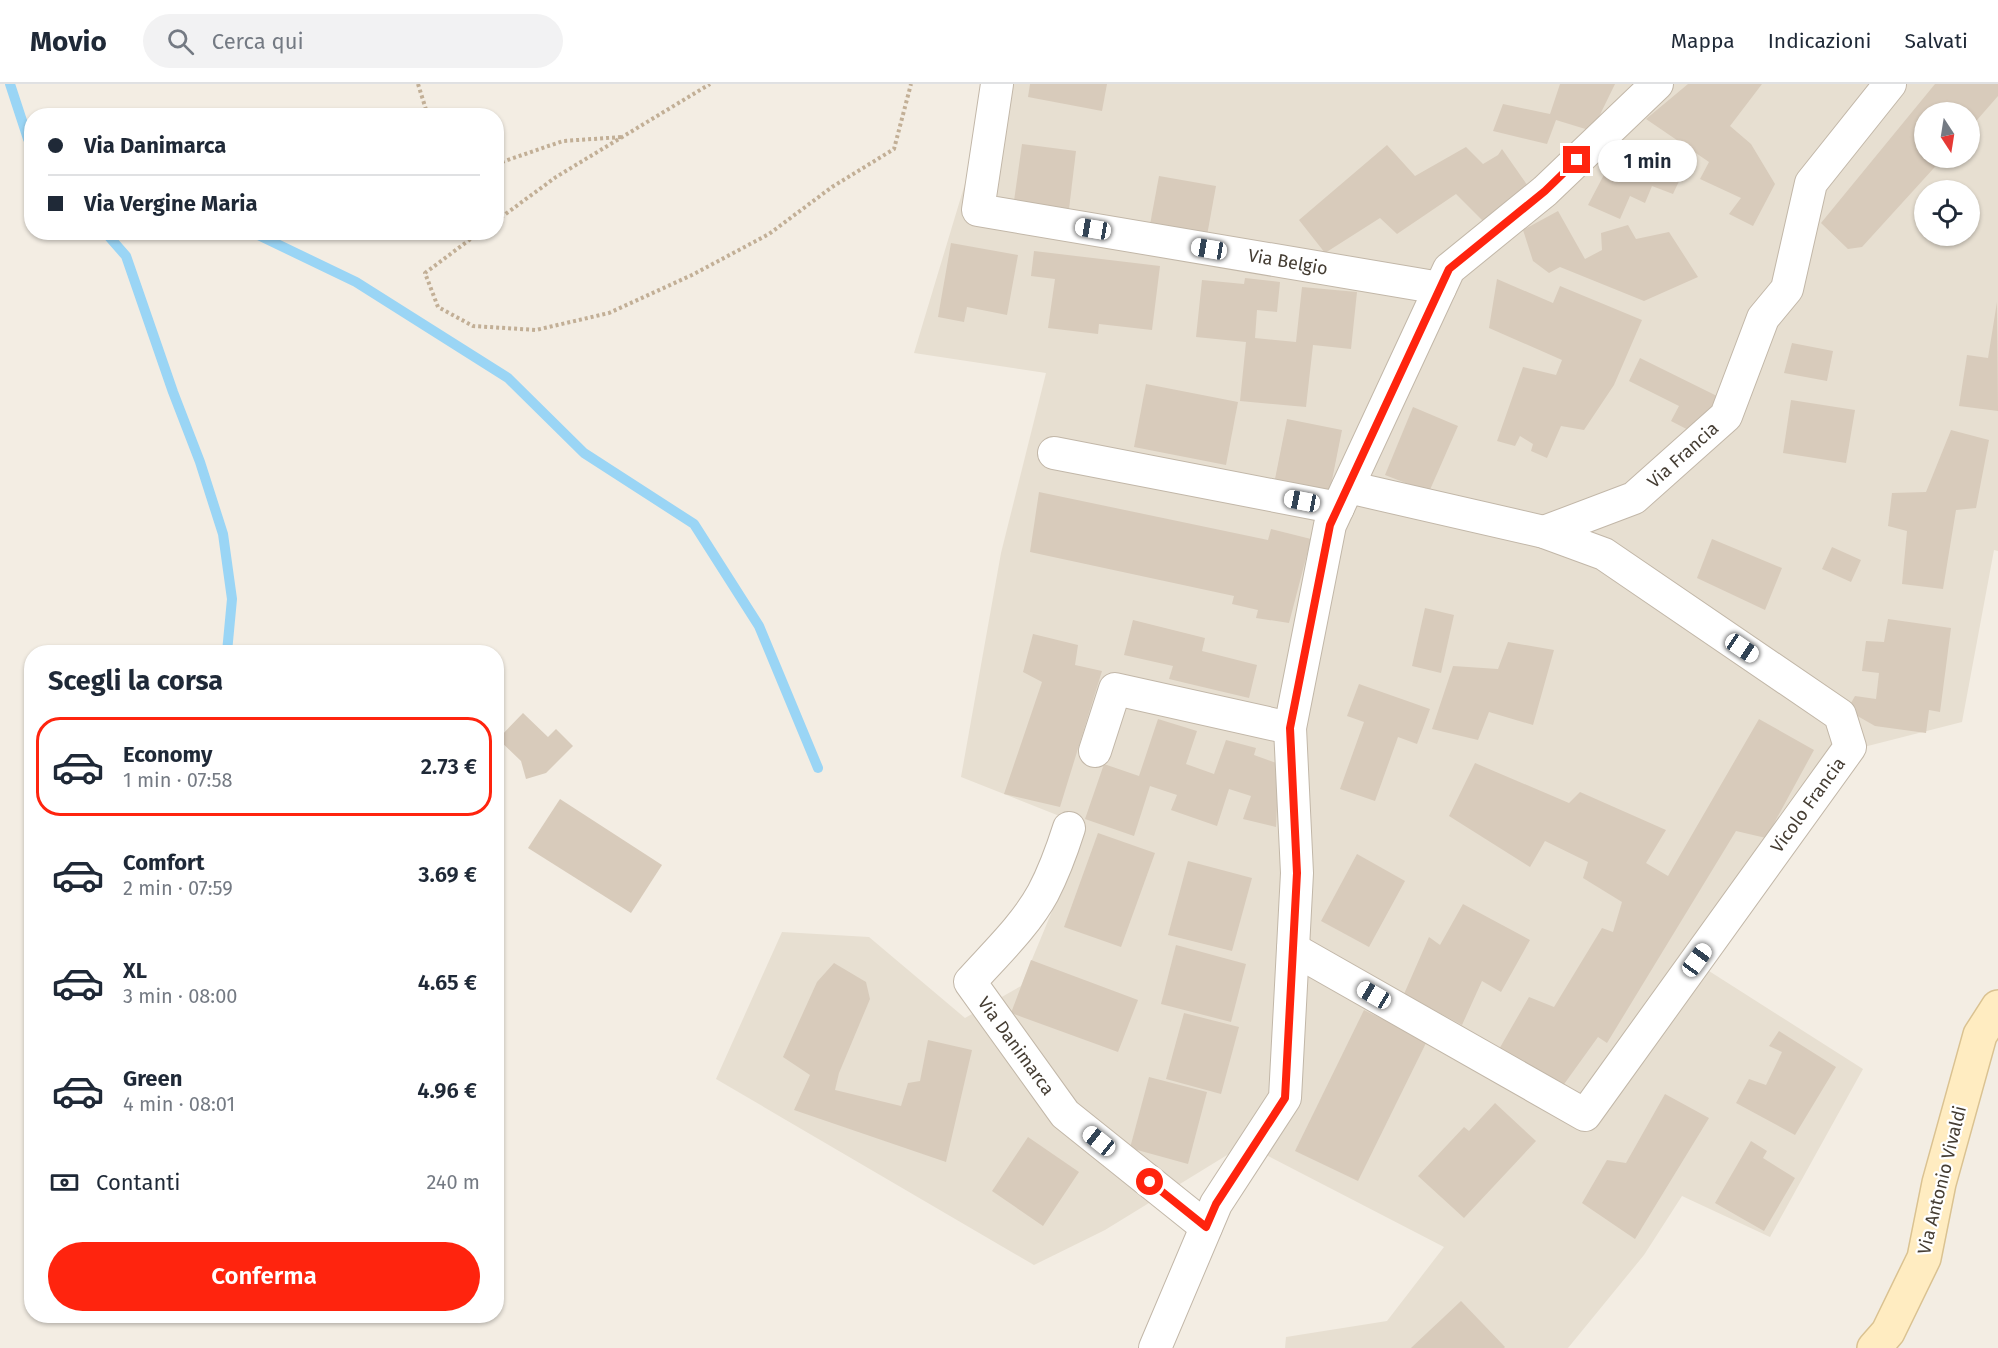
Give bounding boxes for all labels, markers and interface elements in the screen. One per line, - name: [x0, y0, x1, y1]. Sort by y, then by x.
- search box: [143, 14, 563, 68]
- text: Movio: [30, 25, 107, 58]
- icon: search: [164, 25, 197, 58]
- text: Cerca qui: [212, 28, 304, 55]
- text: Mappa: [1671, 28, 1735, 54]
- text: Indicazioni: [1768, 28, 1871, 54]
- text: Salvati: [1904, 28, 1968, 54]
- north arrow: [1914, 102, 1980, 168]
- map controls: [1914, 102, 1980, 246]
- text: Via Danimarca: [84, 132, 226, 159]
- callout: 1 min: [1598, 139, 1697, 181]
- route end: [1563, 146, 1590, 173]
- text: 1 min: [1623, 149, 1672, 173]
- button: locate: [1914, 180, 1980, 246]
- text: Via Vergine Maria: [84, 190, 258, 217]
- car: [1074, 217, 1112, 241]
- car: [1190, 237, 1228, 261]
- street label: Via Belgio: [1246, 244, 1330, 280]
- street label: Via Francia: [1643, 417, 1723, 493]
- car: [1283, 489, 1321, 513]
- car: [1722, 630, 1762, 666]
- text: Scegli la corsa: [48, 665, 223, 697]
- icon: car: [51, 740, 105, 794]
- text: Economy: [123, 741, 212, 768]
- text: 2.73 €: [421, 753, 477, 780]
- street label: Vicolo Francia: [1766, 753, 1850, 857]
- text: 1 min · 07:58: [123, 768, 232, 792]
- icon: car: [51, 848, 105, 902]
- text: Comfort: [123, 849, 204, 876]
- text: 3.69 €: [418, 861, 477, 888]
- text: 2 min · 07:59: [123, 876, 233, 900]
- car: [1679, 940, 1715, 980]
- icon: car: [51, 956, 105, 1010]
- text: XL: [123, 957, 147, 984]
- text: 4.65 €: [418, 969, 477, 996]
- car: [1354, 978, 1394, 1012]
- text: 3 min · 08:00: [123, 984, 237, 1008]
- street label: Via Danimarca: [973, 992, 1059, 1100]
- icon: car: [51, 1064, 105, 1118]
- text: Green: [123, 1065, 182, 1092]
- text: 4.96 €: [417, 1077, 477, 1104]
- text: 4 min · 08:01: [123, 1092, 235, 1116]
- street label: Via Antonio Vivaldi: [1913, 1103, 1971, 1257]
- car: [1079, 1123, 1119, 1159]
- icon: cash: [48, 1166, 81, 1199]
- route start: [1136, 1168, 1163, 1195]
- text: Contanti: [96, 1169, 180, 1196]
- text: 240 m: [426, 1170, 480, 1194]
- button: Conferma: [48, 1242, 480, 1311]

